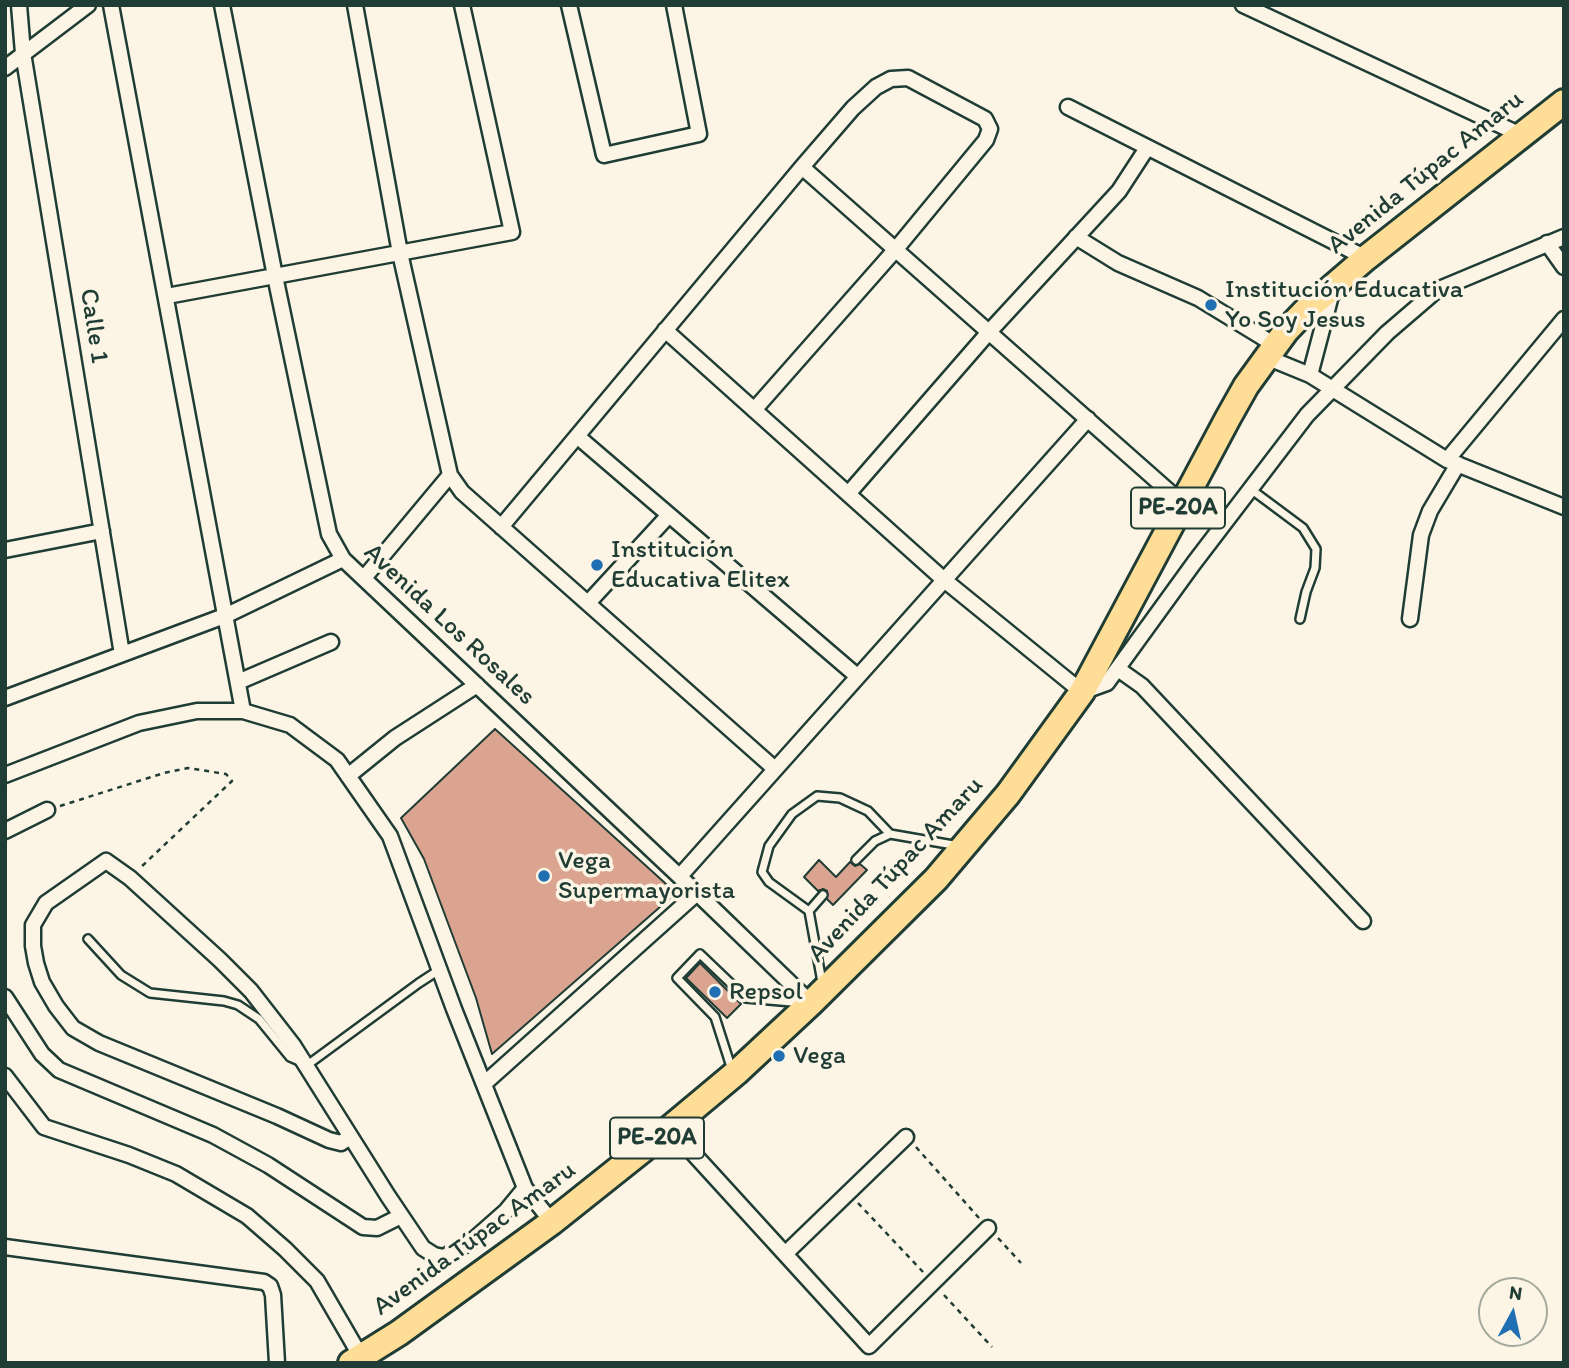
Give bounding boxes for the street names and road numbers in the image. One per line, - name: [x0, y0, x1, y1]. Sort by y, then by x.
- street label: Avenida Túpac Amaru: [1322, 84, 1530, 262]
- street label: Calle 1: [72, 286, 114, 366]
- road number: PE-20A: [1131, 488, 1225, 528]
- street label: Avenida Los Rosales: [357, 537, 541, 713]
- street label: Avenida Túpac Amaru: [802, 771, 990, 969]
- road number: PE-20A: [610, 1118, 704, 1158]
- street label: Avenida Túpac Amaru: [368, 1155, 582, 1323]

